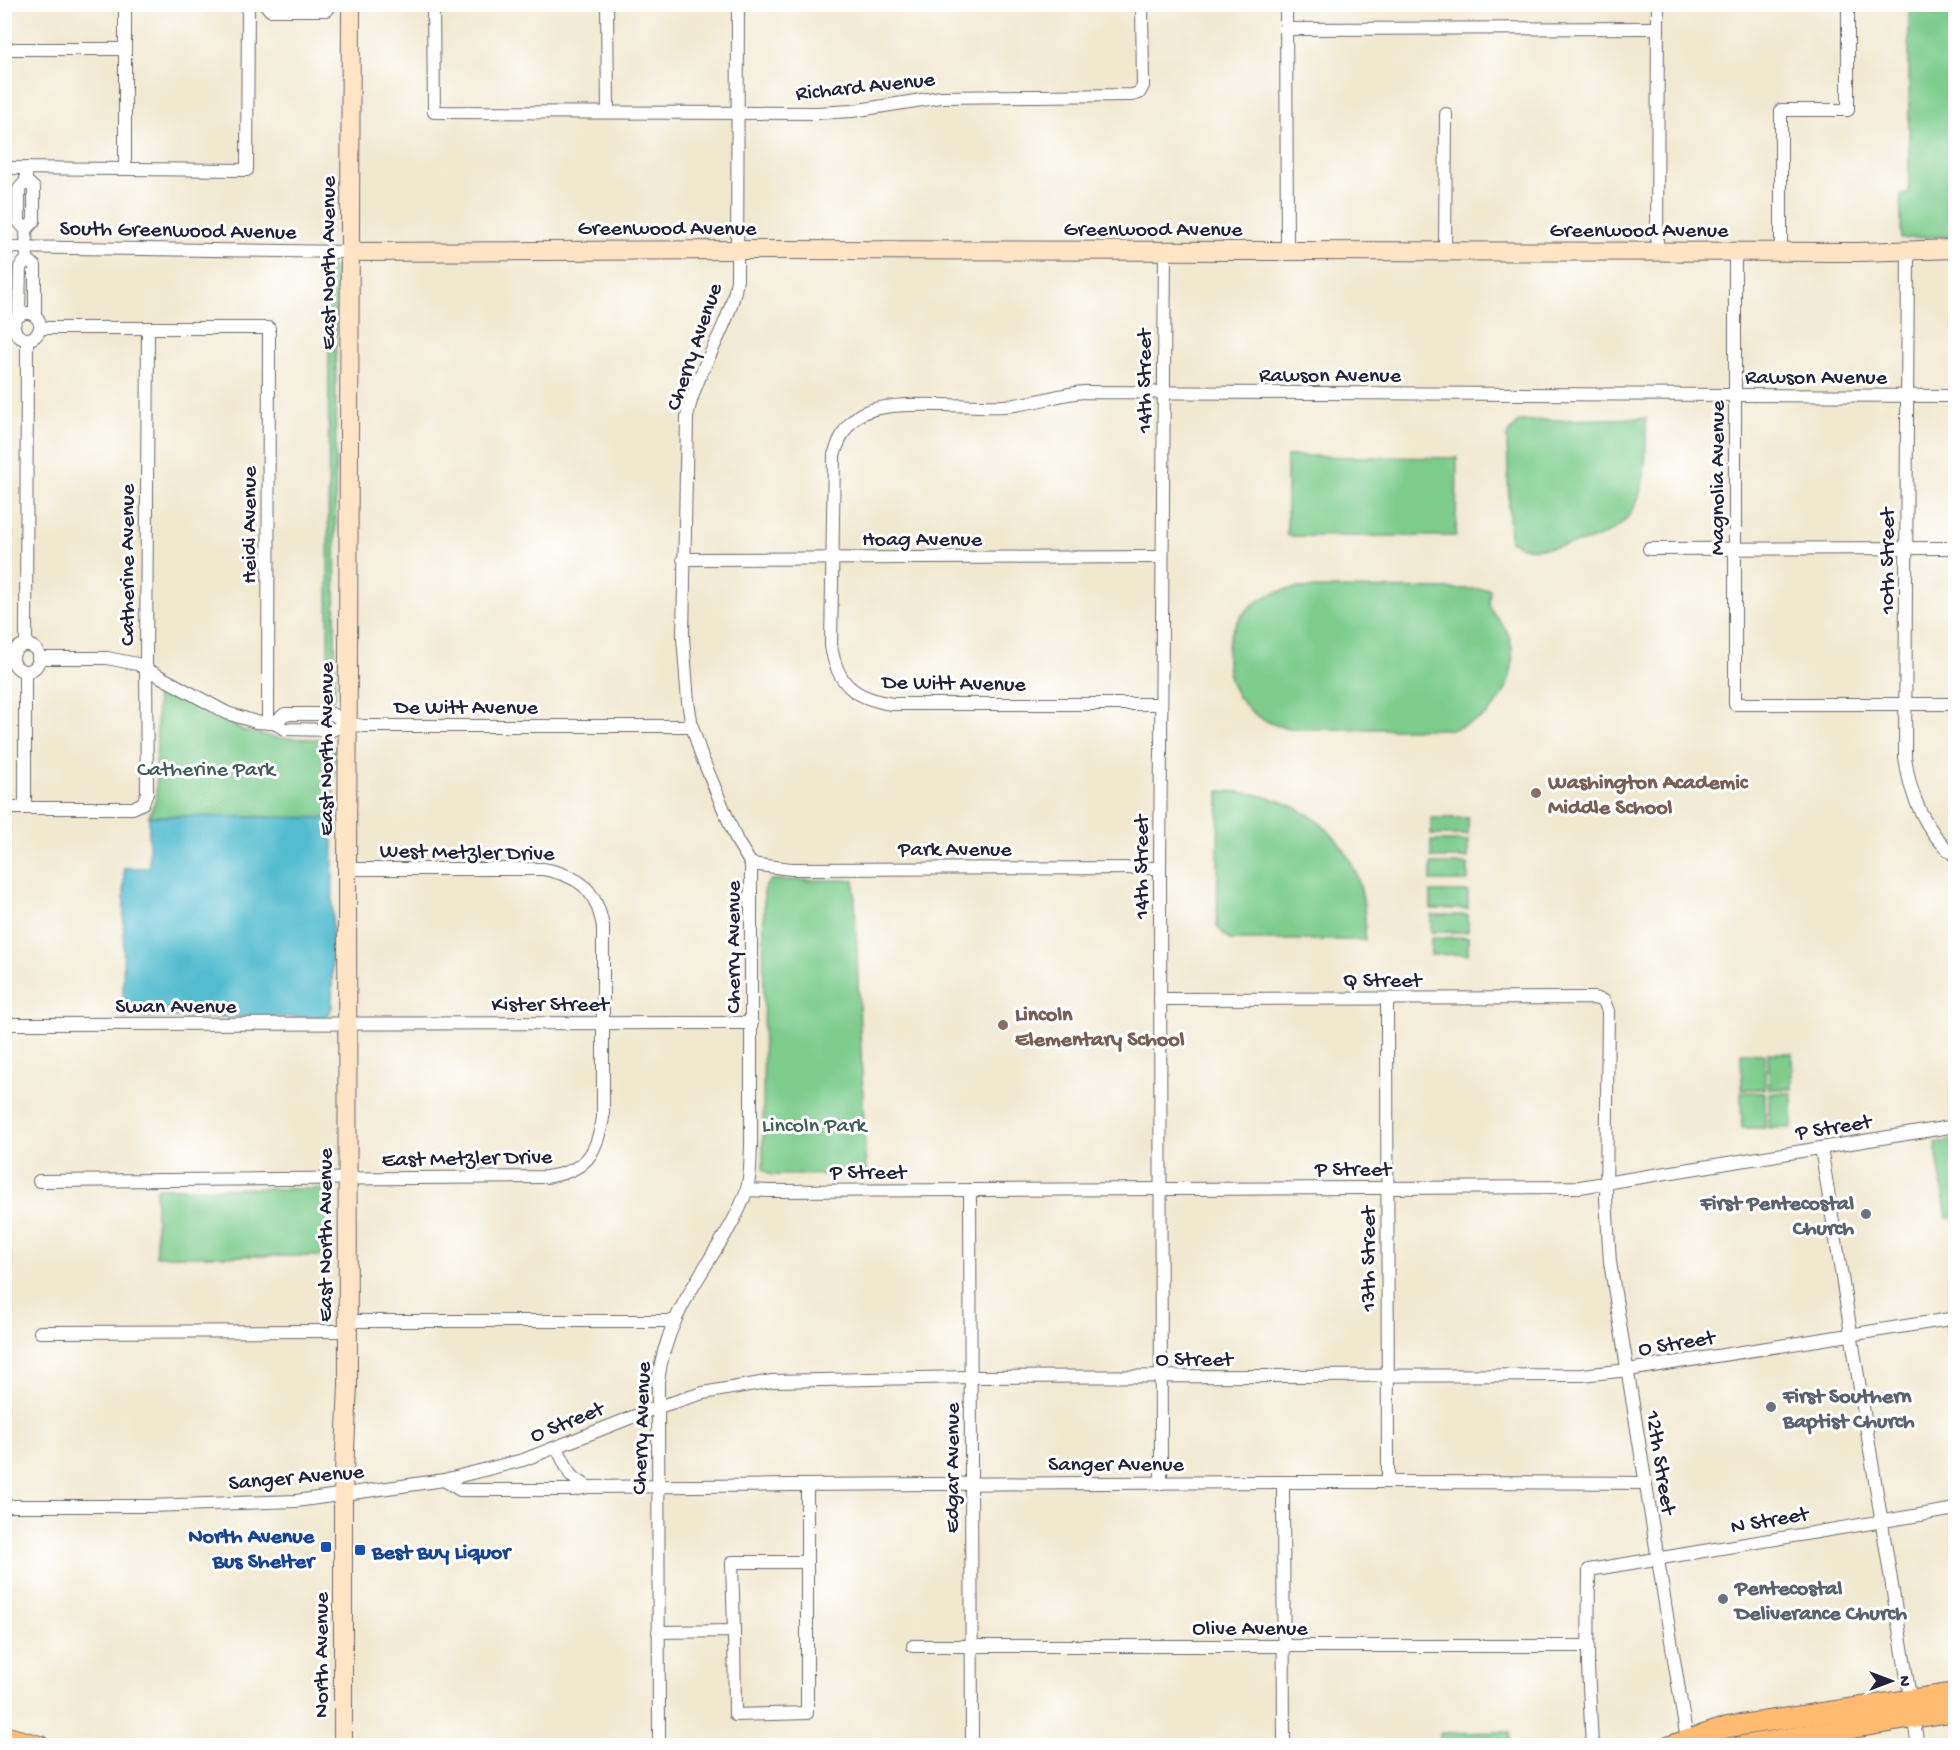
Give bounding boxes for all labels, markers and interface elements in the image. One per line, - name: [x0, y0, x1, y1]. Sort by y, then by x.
- street label: Richard Avenue: [795, 68, 937, 108]
- street label: East North Avenue: [317, 175, 343, 350]
- street label: South Greenwood Avenue: [59, 217, 297, 247]
- street label: Greenwood Avenue: [578, 217, 757, 243]
- street label: Greenwood Avenue: [1064, 218, 1243, 244]
- street label: Greenwood Avenue: [1550, 219, 1729, 245]
- street label: Cherry Avenue: [662, 280, 730, 414]
- street label: 14th Street: [1133, 327, 1159, 434]
- street label: Rawson Avenue: [1259, 364, 1402, 390]
- street label: Rawson Avenue: [1745, 366, 1888, 392]
- street label: Magnolia Avenue: [1706, 400, 1732, 556]
- street label: Heidi Avenue: [238, 466, 264, 584]
- street label: Catherine Avenue: [116, 483, 142, 646]
- street label: 10th Street: [1876, 506, 1902, 615]
- street label: Hoag Avenue: [862, 528, 983, 554]
- street label: East North Avenue: [315, 661, 341, 836]
- street label: De Witt Avenue: [880, 671, 1027, 699]
- street label: De Witt Avenue: [392, 696, 538, 722]
- park label: Catherine Park: [137, 758, 277, 784]
- place label: Washington Academic Middle School: [1547, 771, 1749, 822]
- marker: Washington Academic Middle School: [1529, 786, 1543, 800]
- street label: 14th Street: [1130, 813, 1156, 920]
- street label: Park Avenue: [897, 838, 1012, 864]
- street label: West Metzler Drive: [379, 839, 555, 869]
- street label: Cherry Avenue: [722, 880, 748, 1013]
- street label: Q Street: [1343, 969, 1423, 995]
- street label: Kister Street: [492, 993, 611, 1019]
- street label: Swan Avenue: [115, 995, 237, 1021]
- place label: Lincoln Elementary School: [1015, 1003, 1185, 1054]
- marker: Lincoln Elementary School: [996, 1018, 1010, 1032]
- street label: P Street: [1793, 1110, 1875, 1148]
- park label: Lincoln Park: [762, 1114, 869, 1140]
- street label: East Metzler Drive: [382, 1146, 553, 1174]
- street label: East North Avenue: [314, 1147, 340, 1322]
- street label: P Street: [1314, 1158, 1393, 1184]
- street label: P Street: [829, 1161, 908, 1187]
- place label: First Pentecostal Church: [1700, 1192, 1854, 1243]
- street label: 13th Street: [1357, 1205, 1383, 1312]
- marker: First Pentecostal Church: [1859, 1207, 1873, 1221]
- street label: O Street: [1637, 1326, 1719, 1364]
- street label: O Street: [1155, 1348, 1235, 1374]
- street label: Cherry Avenue: [628, 1361, 658, 1495]
- place label: First Southern Baptist Church: [1782, 1385, 1915, 1436]
- street label: O Street: [527, 1396, 610, 1450]
- marker: First Southern Baptist Church: [1764, 1400, 1778, 1414]
- street label: Edgar Avenue: [941, 1402, 967, 1533]
- street label: 12th Street: [1638, 1408, 1680, 1518]
- street label: Sanger Avenue: [1048, 1453, 1185, 1479]
- street label: Sanger Avenue: [228, 1460, 366, 1498]
- street label: N Street: [1729, 1502, 1812, 1542]
- place label: North Avenue Bus Shelter: [188, 1525, 316, 1576]
- marker: North Avenue Bus Shelter: [319, 1540, 333, 1554]
- place label: Best Buy Liquor: [371, 1541, 512, 1567]
- marker: Best Buy Liquor: [353, 1543, 367, 1557]
- place label: Pentecostal Deliverance Church: [1733, 1577, 1907, 1628]
- street label: North Avenue: [310, 1591, 336, 1718]
- marker: Pentecostal Deliverance Church: [1716, 1592, 1730, 1606]
- street label: Olive Avenue: [1192, 1617, 1308, 1643]
- north arrow: [1861, 1651, 1921, 1711]
- text: N: [1893, 1676, 1912, 1687]

